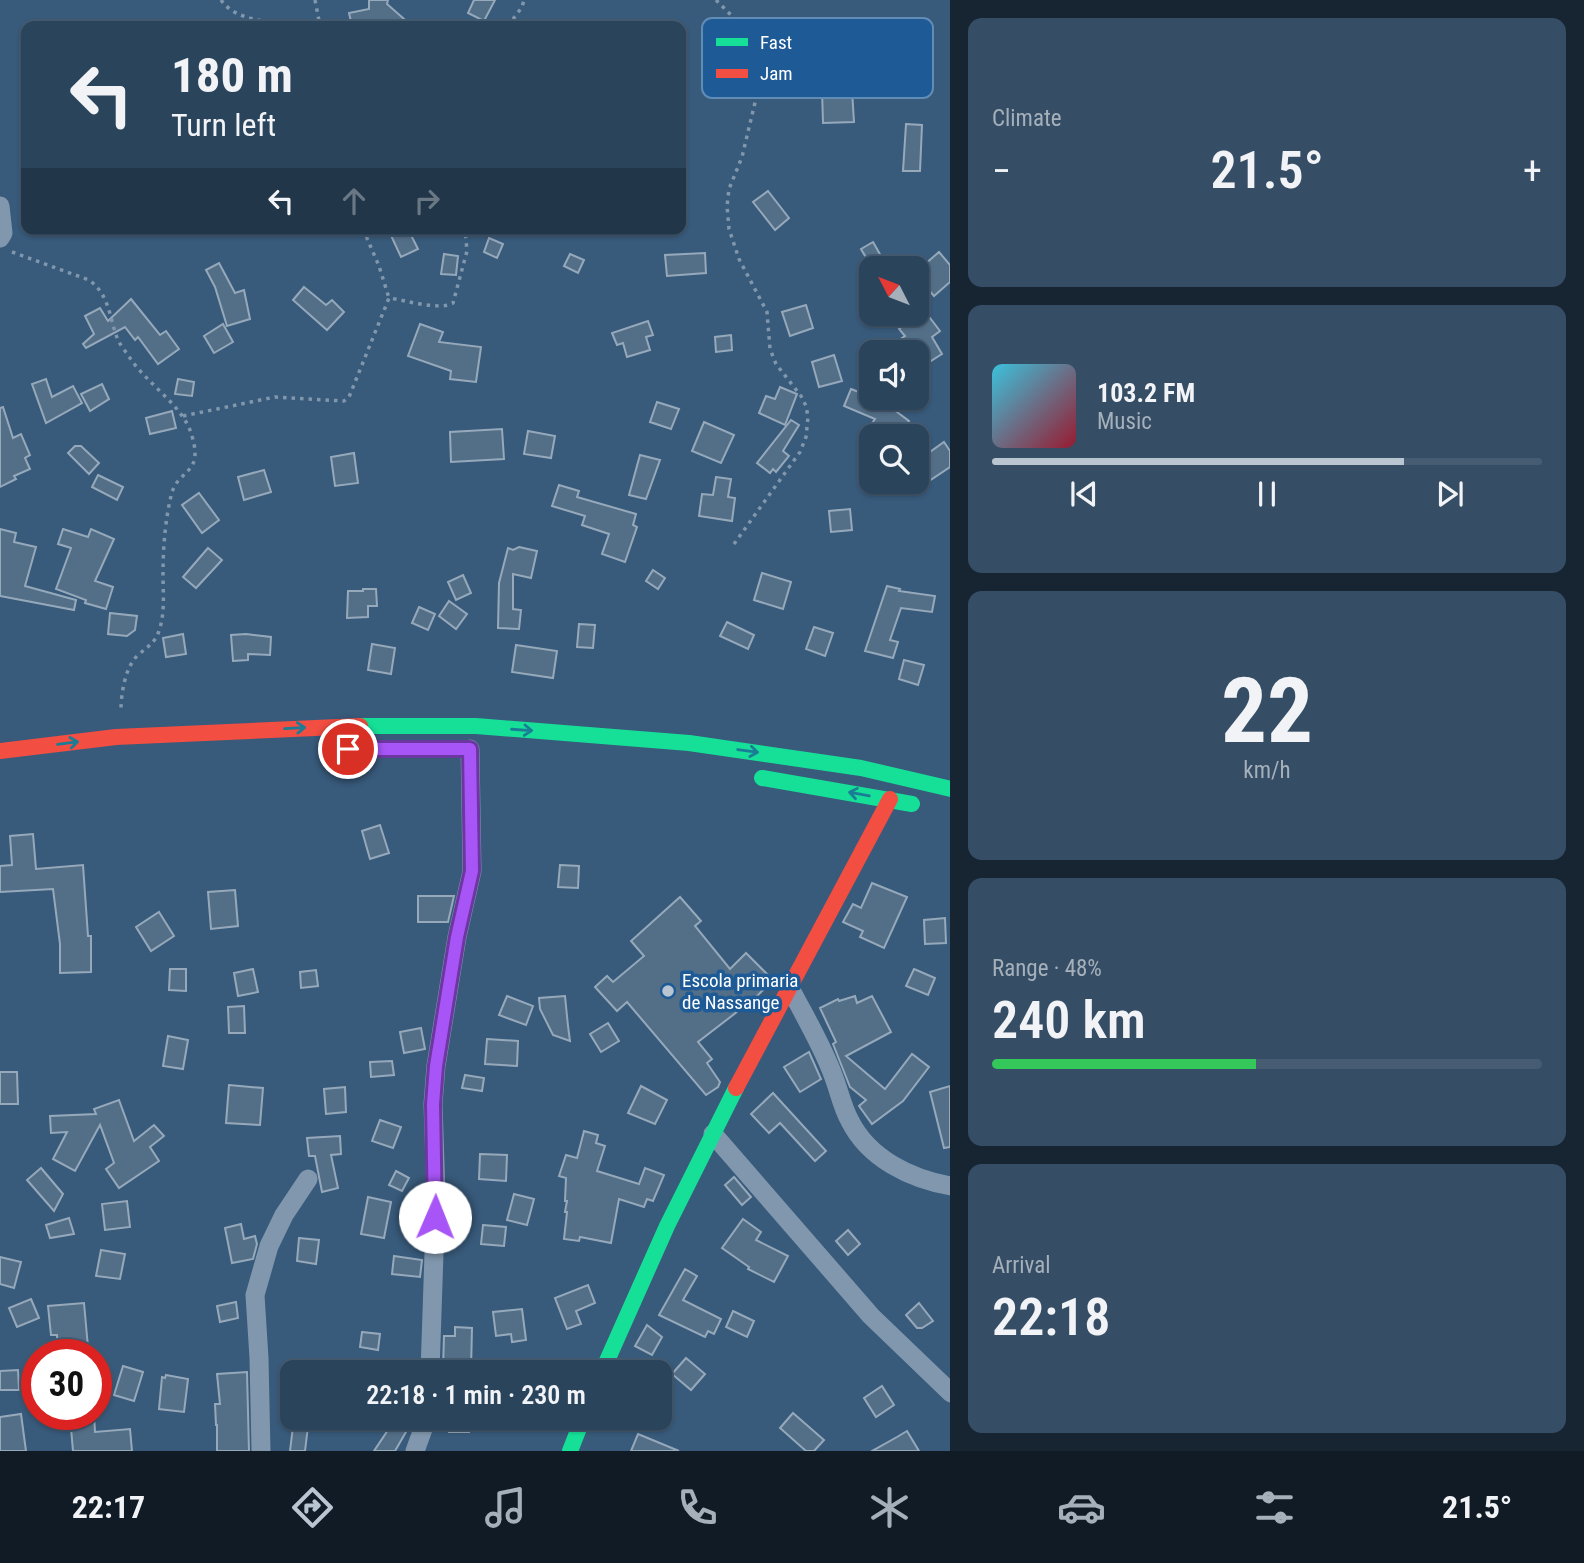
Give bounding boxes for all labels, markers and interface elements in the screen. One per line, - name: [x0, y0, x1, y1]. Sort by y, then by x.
- legend: [702, 18, 933, 98]
- text: Fast: [760, 31, 792, 54]
- text: 180 m: [171, 47, 293, 104]
- icon: left: [56, 49, 147, 140]
- text: Jam: [760, 62, 793, 85]
- text: Climate: [992, 105, 1062, 132]
- text: Turn left: [171, 106, 276, 144]
- text: 21.5°: [1210, 140, 1324, 201]
- text: −: [992, 149, 1011, 193]
- text: +: [1523, 149, 1542, 193]
- icon: left: [262, 182, 300, 220]
- icon: ahead: [335, 182, 373, 220]
- icon: right: [408, 182, 446, 220]
- north arrow: [859, 256, 929, 326]
- map controls: [859, 256, 929, 494]
- button: sound: [859, 340, 929, 410]
- text: 103.2 FM: [1097, 378, 1195, 408]
- text: Music: [1097, 408, 1152, 435]
- button: search: [859, 424, 929, 494]
- icon: previous: [1065, 475, 1103, 513]
- icon: pause: [1248, 475, 1286, 513]
- icon: next: [1431, 475, 1469, 513]
- text: 22: [1221, 658, 1313, 764]
- pin: [318, 719, 378, 779]
- one-way arrow: [283, 721, 305, 734]
- one-way arrow: [510, 723, 533, 736]
- icon: arrive: [329, 730, 367, 768]
- one-way arrow: [56, 736, 79, 749]
- one-way arrow: [737, 745, 759, 758]
- text: km/h: [1243, 757, 1291, 784]
- one-way arrow: [848, 787, 871, 800]
- text: Range · 48%: [992, 955, 1102, 982]
- place label: Escola primaria de Nassange: [682, 969, 798, 1014]
- marker: Escola primaria de Nassange: [660, 983, 676, 999]
- text: 240 km: [992, 990, 1146, 1051]
- position arrow: [398, 1180, 472, 1254]
- text: Arrival: [992, 1252, 1051, 1279]
- text: 22:18: [992, 1287, 1110, 1348]
- speed limit sign: 30: [21, 1339, 112, 1430]
- text: 22:18 · 1 min · 230 m: [366, 1380, 586, 1410]
- icon: directions: [288, 1483, 337, 1532]
- icon: music: [481, 1483, 530, 1532]
- icon: phone: [673, 1483, 722, 1532]
- icon: climate: [865, 1483, 914, 1532]
- icon: car: [1057, 1483, 1106, 1532]
- icon: filters: [1250, 1483, 1299, 1532]
- text: 22:17: [72, 1488, 145, 1526]
- text: 21.5°: [1442, 1488, 1512, 1526]

